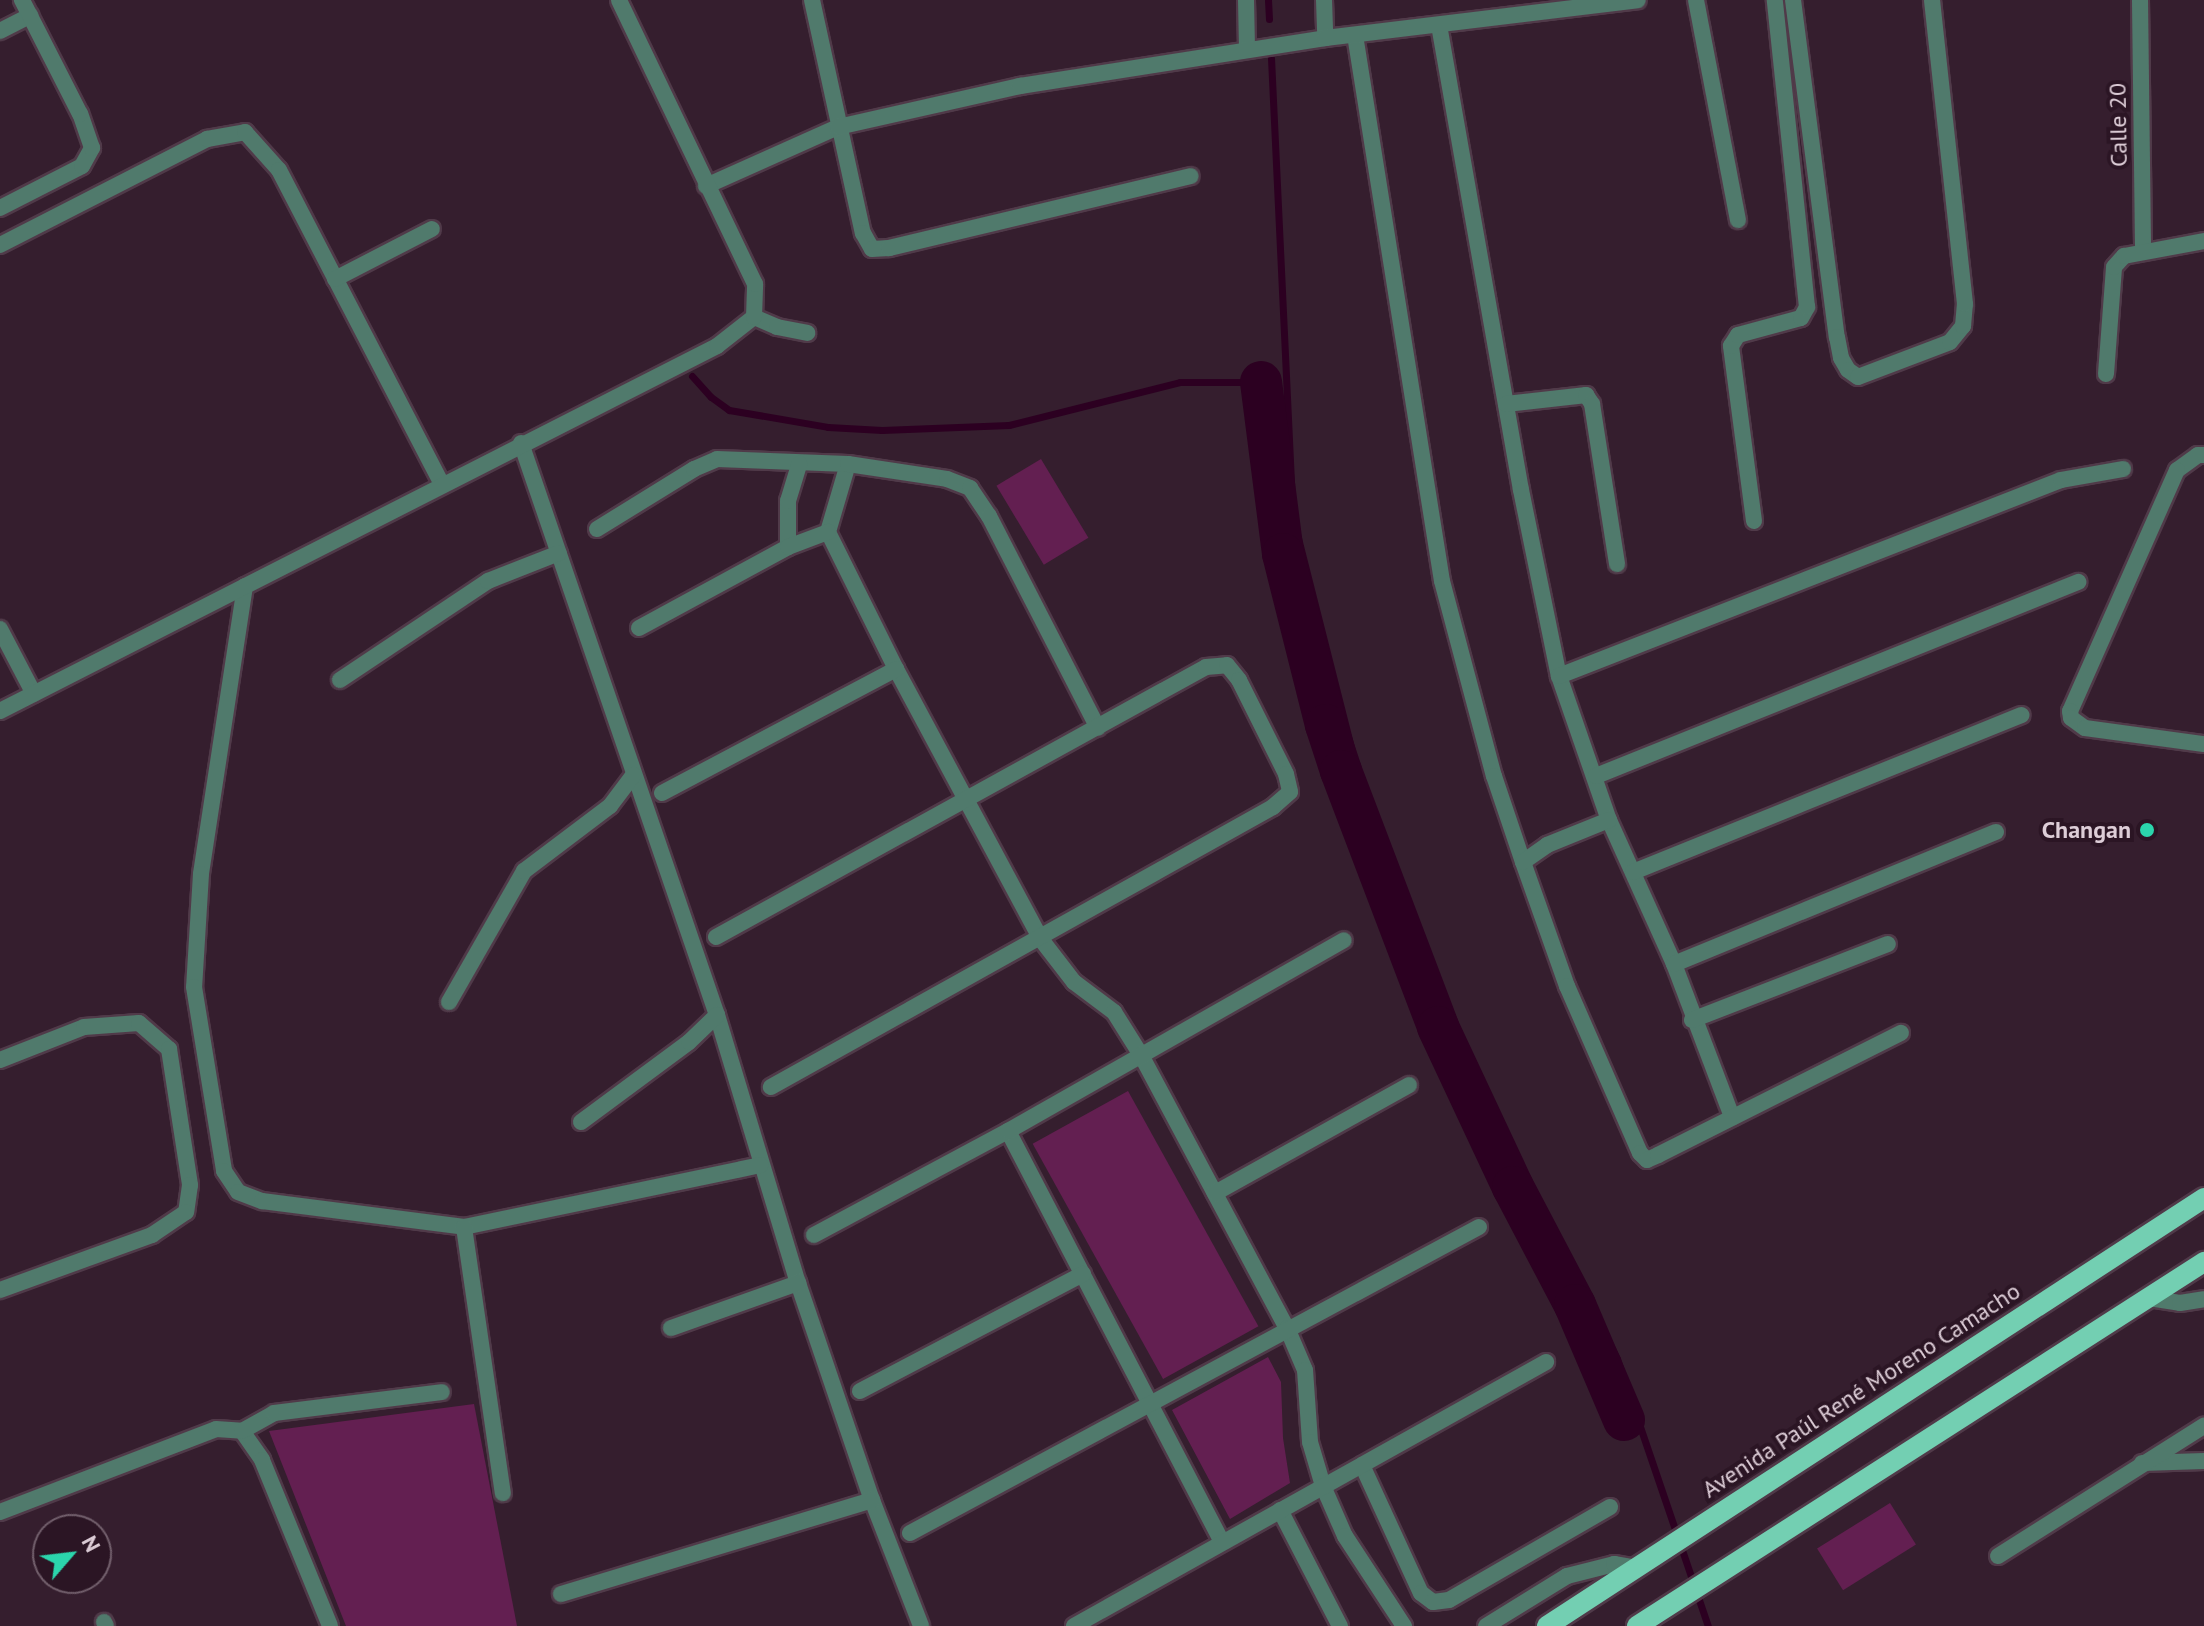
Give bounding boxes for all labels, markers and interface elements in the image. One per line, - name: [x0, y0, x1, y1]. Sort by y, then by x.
- street label: Calle 20: [2103, 83, 2133, 167]
- place label: Changan: [2042, 816, 2131, 844]
- marker: Changan: [2138, 821, 2156, 839]
- street label: Avenida Paúl René Moreno Camacho: [1697, 1276, 2025, 1504]
- north arrow: [32, 1514, 112, 1594]
- text: N: [76, 1531, 107, 1557]

